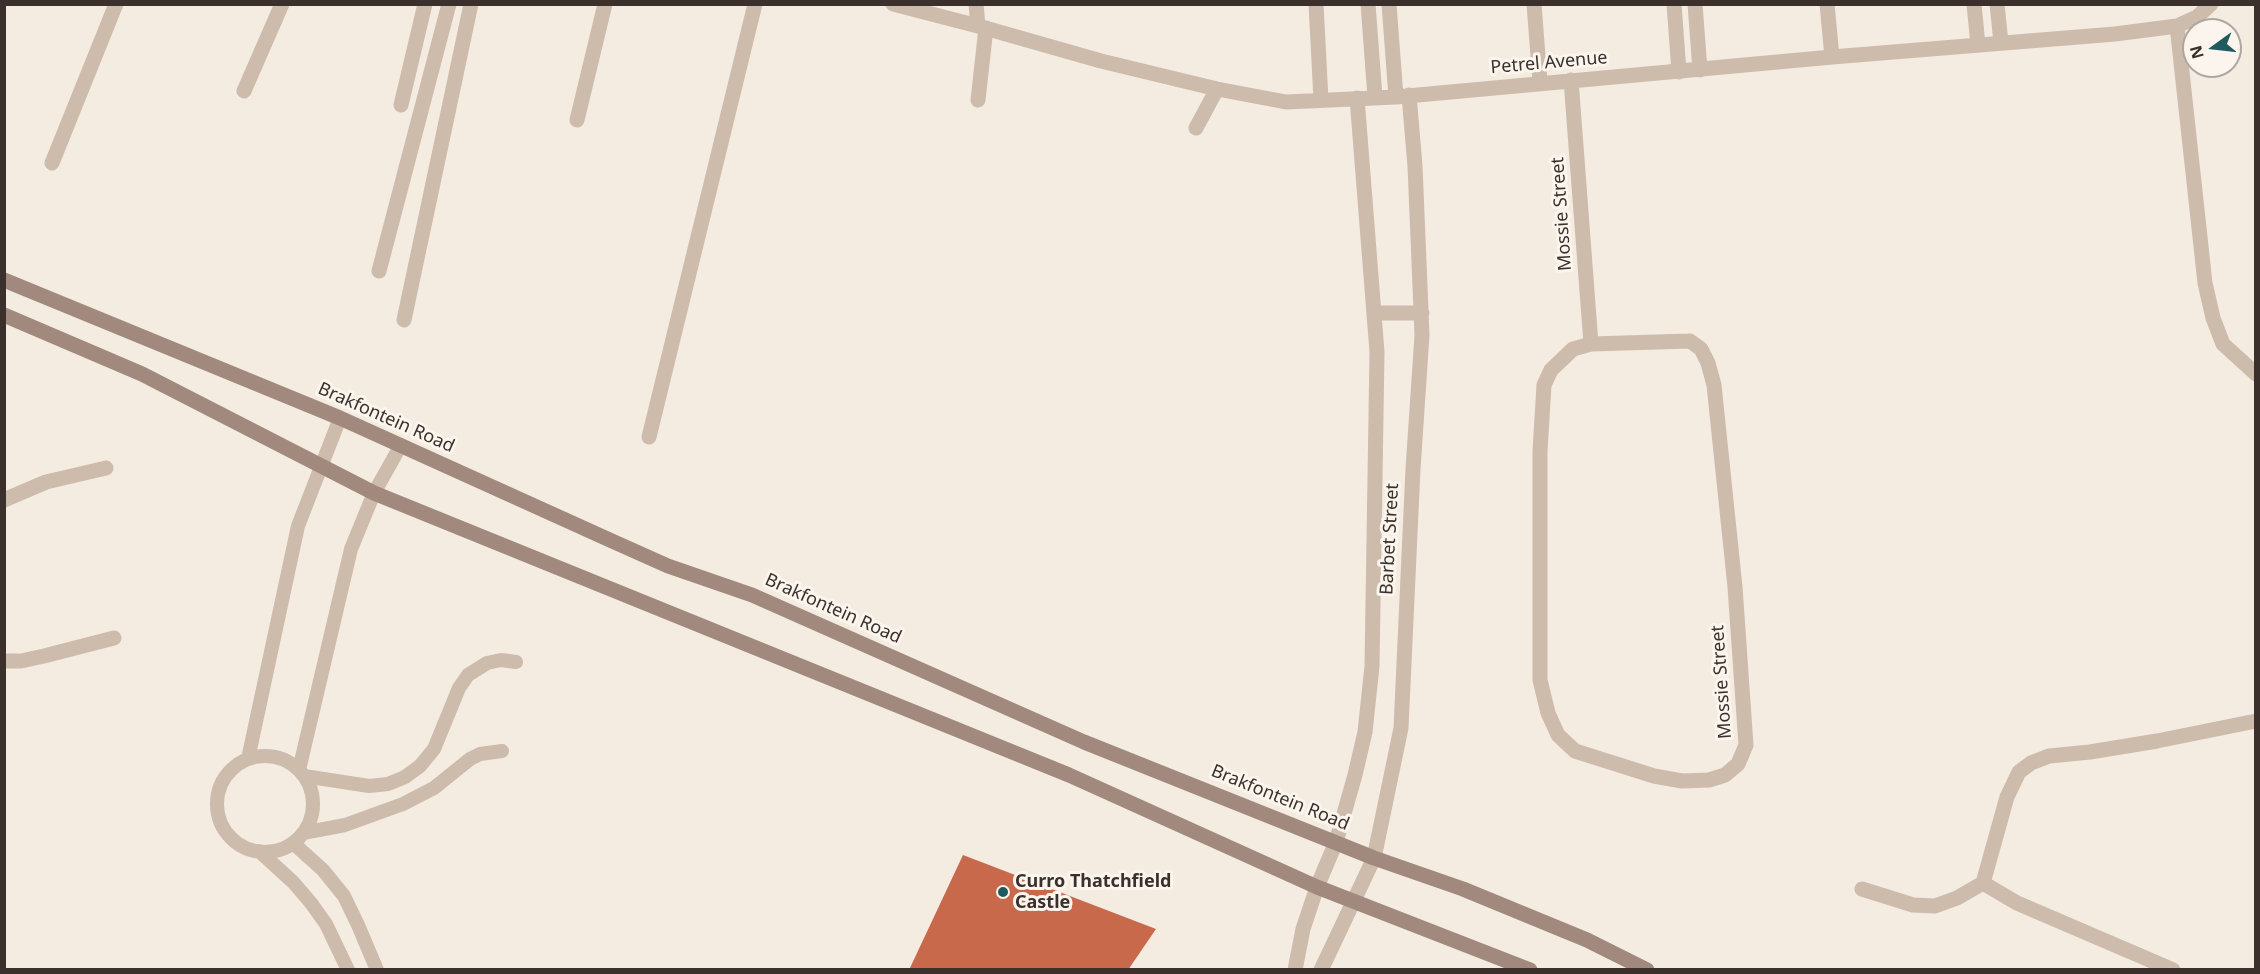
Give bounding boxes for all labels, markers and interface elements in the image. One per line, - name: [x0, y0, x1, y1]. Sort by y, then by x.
- north arrow: [2182, 18, 2242, 78]
- text: N: [2184, 43, 2209, 61]
- street label: Petrel Avenue: [1490, 47, 1608, 79]
- street label: Mossie Street: [1547, 156, 1577, 272]
- street label: Brakfontein Road: [314, 378, 458, 458]
- street label: Barbet Street: [1376, 483, 1404, 595]
- street label: Brakfontein Road: [761, 569, 905, 649]
- street label: Mossie Street: [1707, 624, 1737, 740]
- street label: Brakfontein Road: [1208, 760, 1352, 836]
- place label: Curro Thatchfield Castle: [1015, 871, 1171, 914]
- marker: Curro Thatchfield Castle: [996, 885, 1010, 899]

